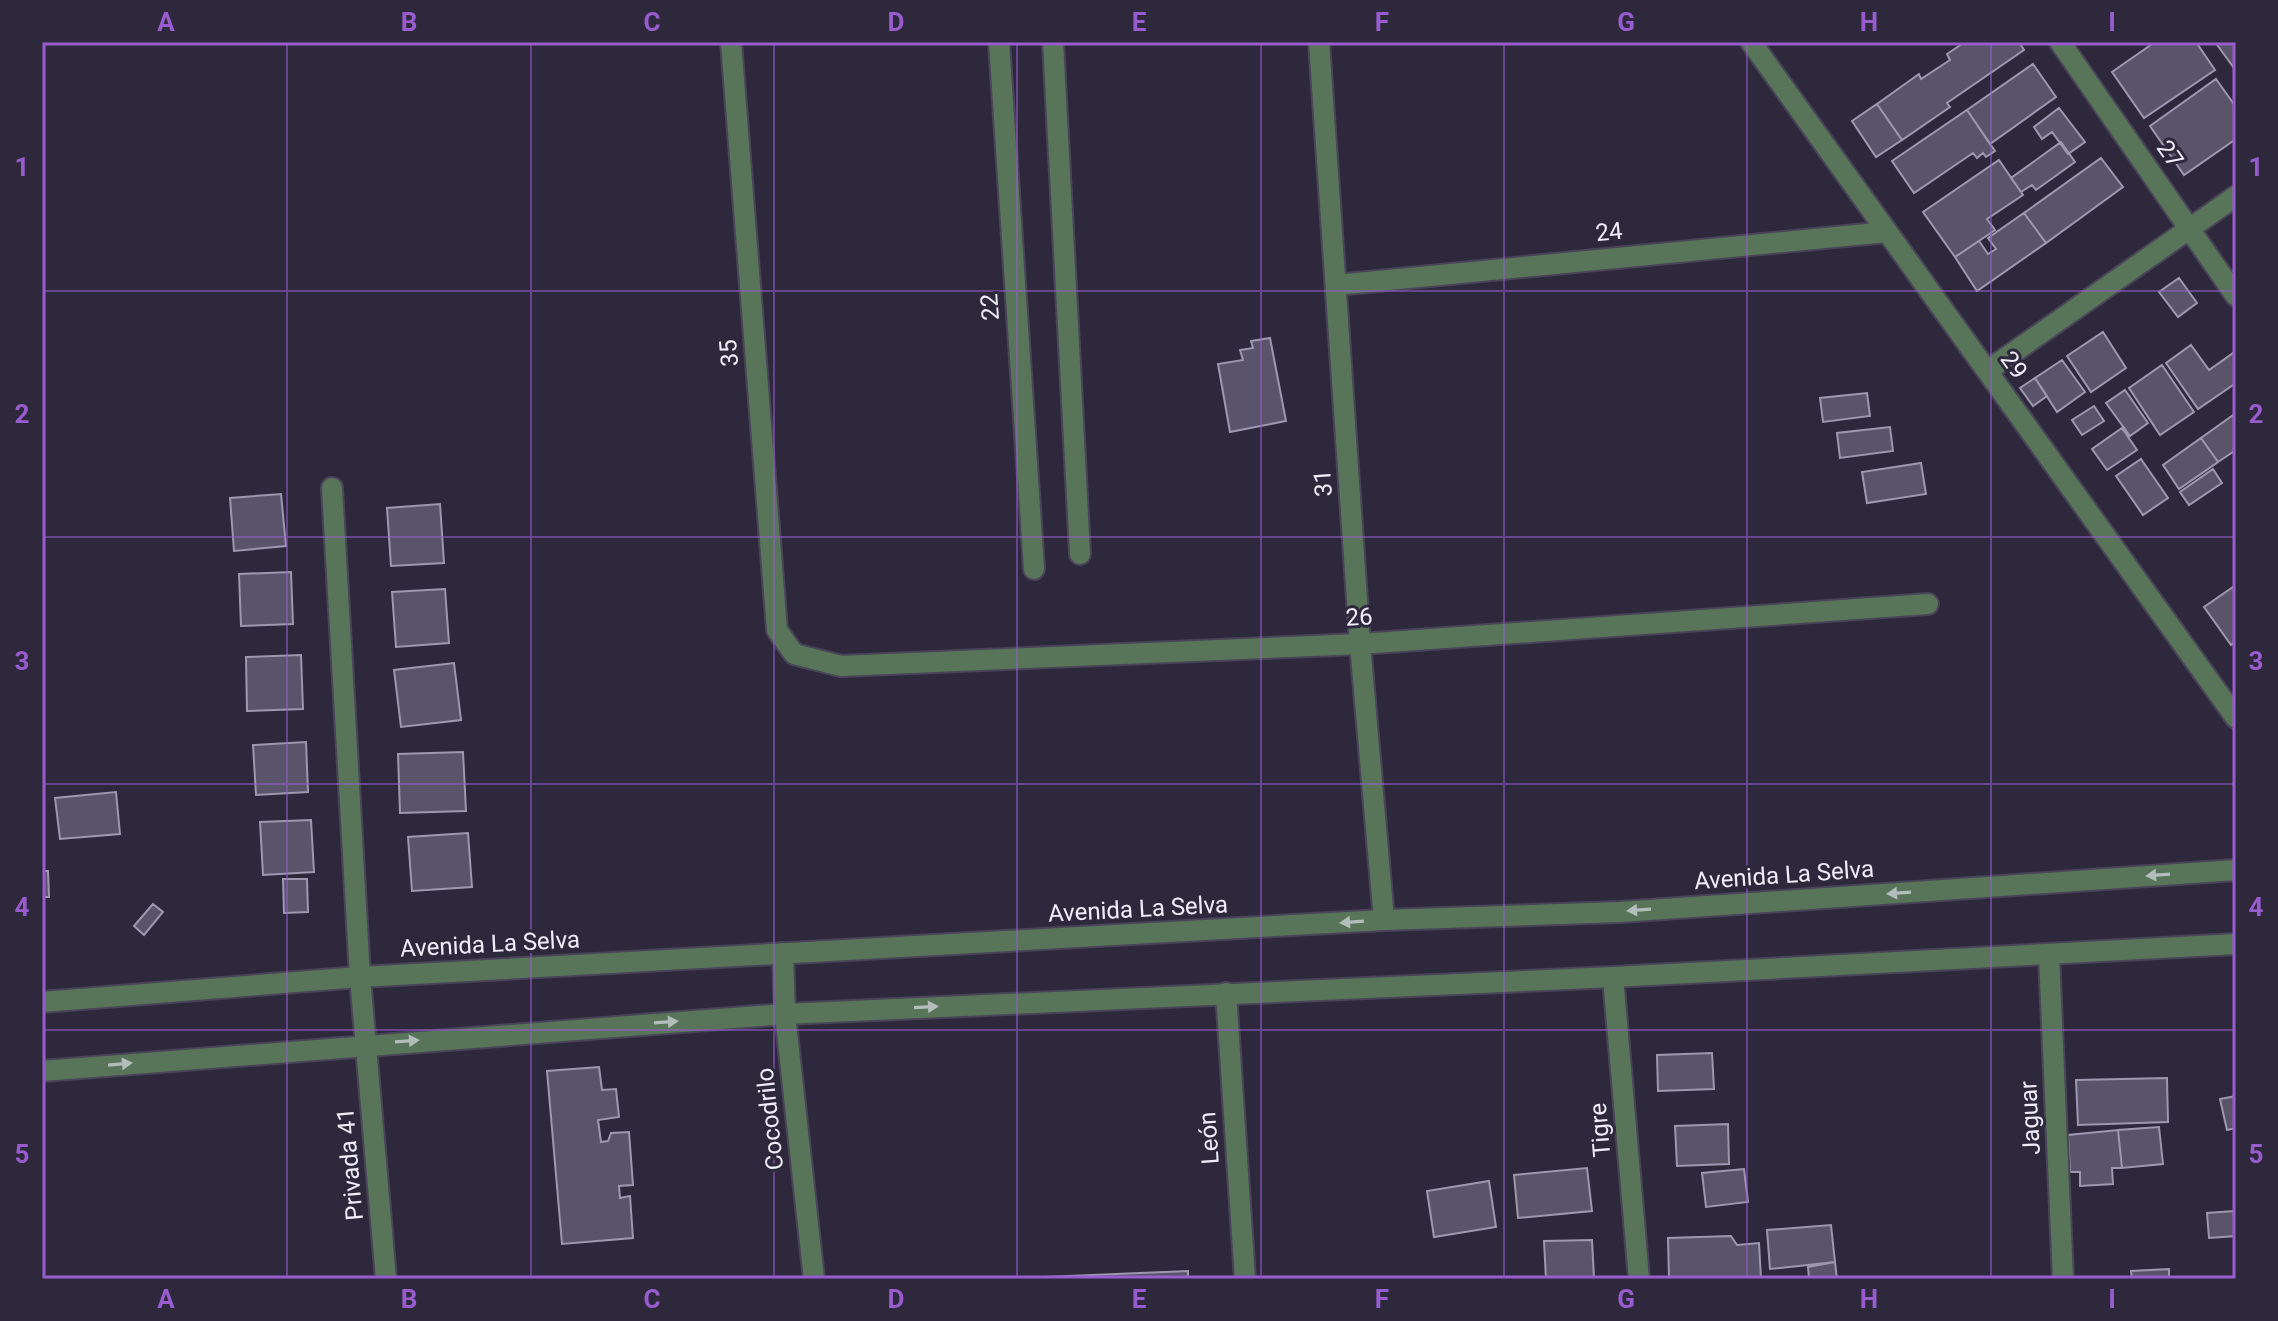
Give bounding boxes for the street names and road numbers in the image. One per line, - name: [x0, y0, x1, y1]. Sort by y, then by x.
- street label: 27: [2151, 135, 2189, 173]
- street label: 24: [1594, 217, 1624, 247]
- street label: 22: [975, 293, 1005, 321]
- street label: 35: [714, 338, 744, 368]
- street label: 29: [1995, 346, 2033, 384]
- street label: 31: [1308, 469, 1338, 497]
- street label: 26: [1345, 602, 1373, 632]
- street label: Avenida La Selva: [1693, 855, 1875, 895]
- street label: Avenida La Selva: [1047, 890, 1229, 928]
- street label: Avenida La Selva: [399, 925, 581, 963]
- street label: Cocodrilo: [751, 1067, 789, 1171]
- street label: Jaguar: [2014, 1080, 2046, 1156]
- street label: Tigre: [1584, 1102, 1616, 1158]
- street label: Privada 41: [331, 1106, 369, 1222]
- street label: León: [1193, 1111, 1225, 1165]

